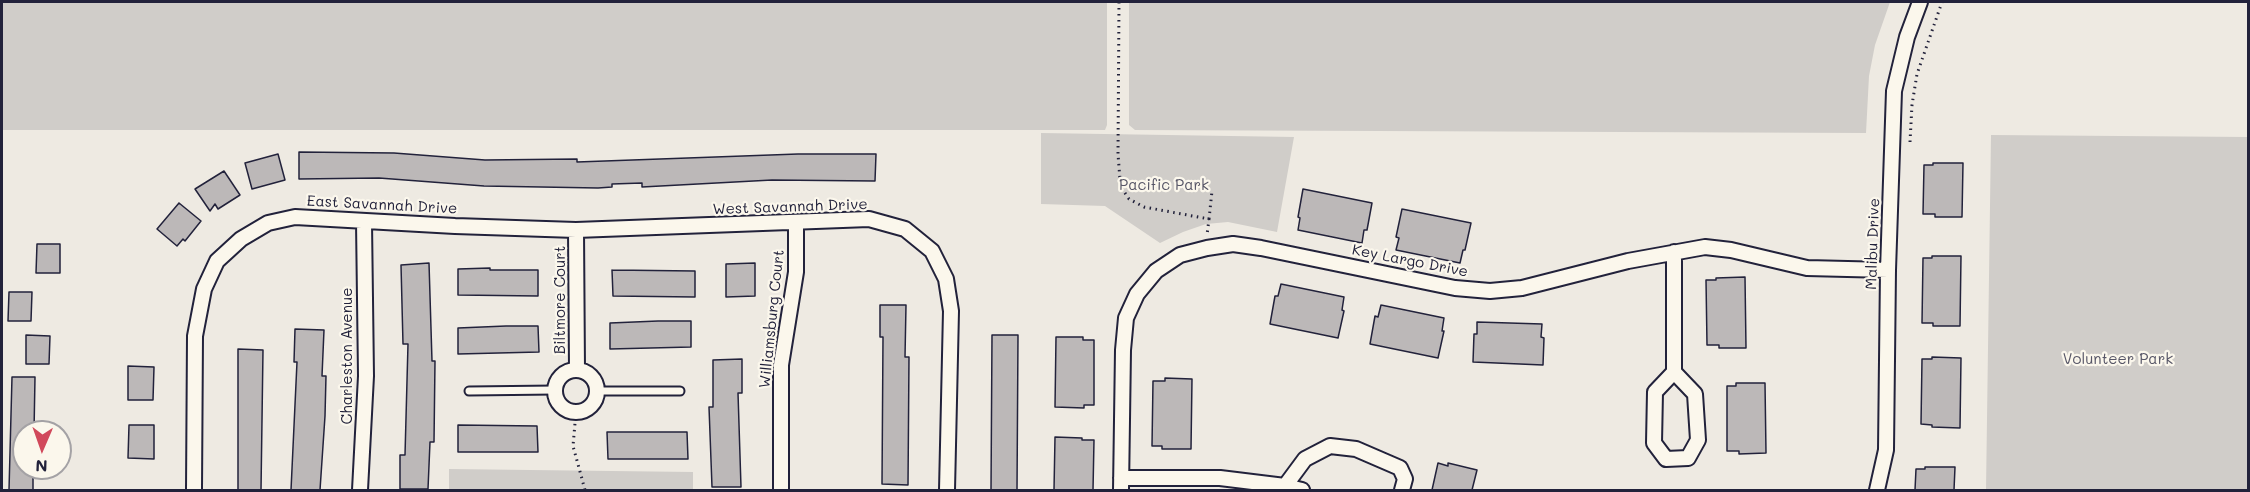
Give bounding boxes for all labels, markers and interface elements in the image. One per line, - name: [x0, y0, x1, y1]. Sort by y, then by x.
- park label: Pacific Park: [1119, 176, 1209, 194]
- street label: East Savannah Drive: [306, 192, 458, 218]
- street label: West Savannah Drive: [712, 195, 868, 219]
- street label: Malibu Drive: [1862, 198, 1884, 290]
- street label: Key Largo Drive: [1350, 241, 1470, 281]
- street label: Biltmore Court: [551, 246, 569, 354]
- street label: Williamsburg Court: [756, 249, 788, 389]
- street label: Charleston Avenue: [338, 288, 356, 424]
- park label: Volunteer Park: [2063, 350, 2173, 368]
- north arrow: [12, 420, 72, 480]
- text: N: [35, 456, 48, 477]

